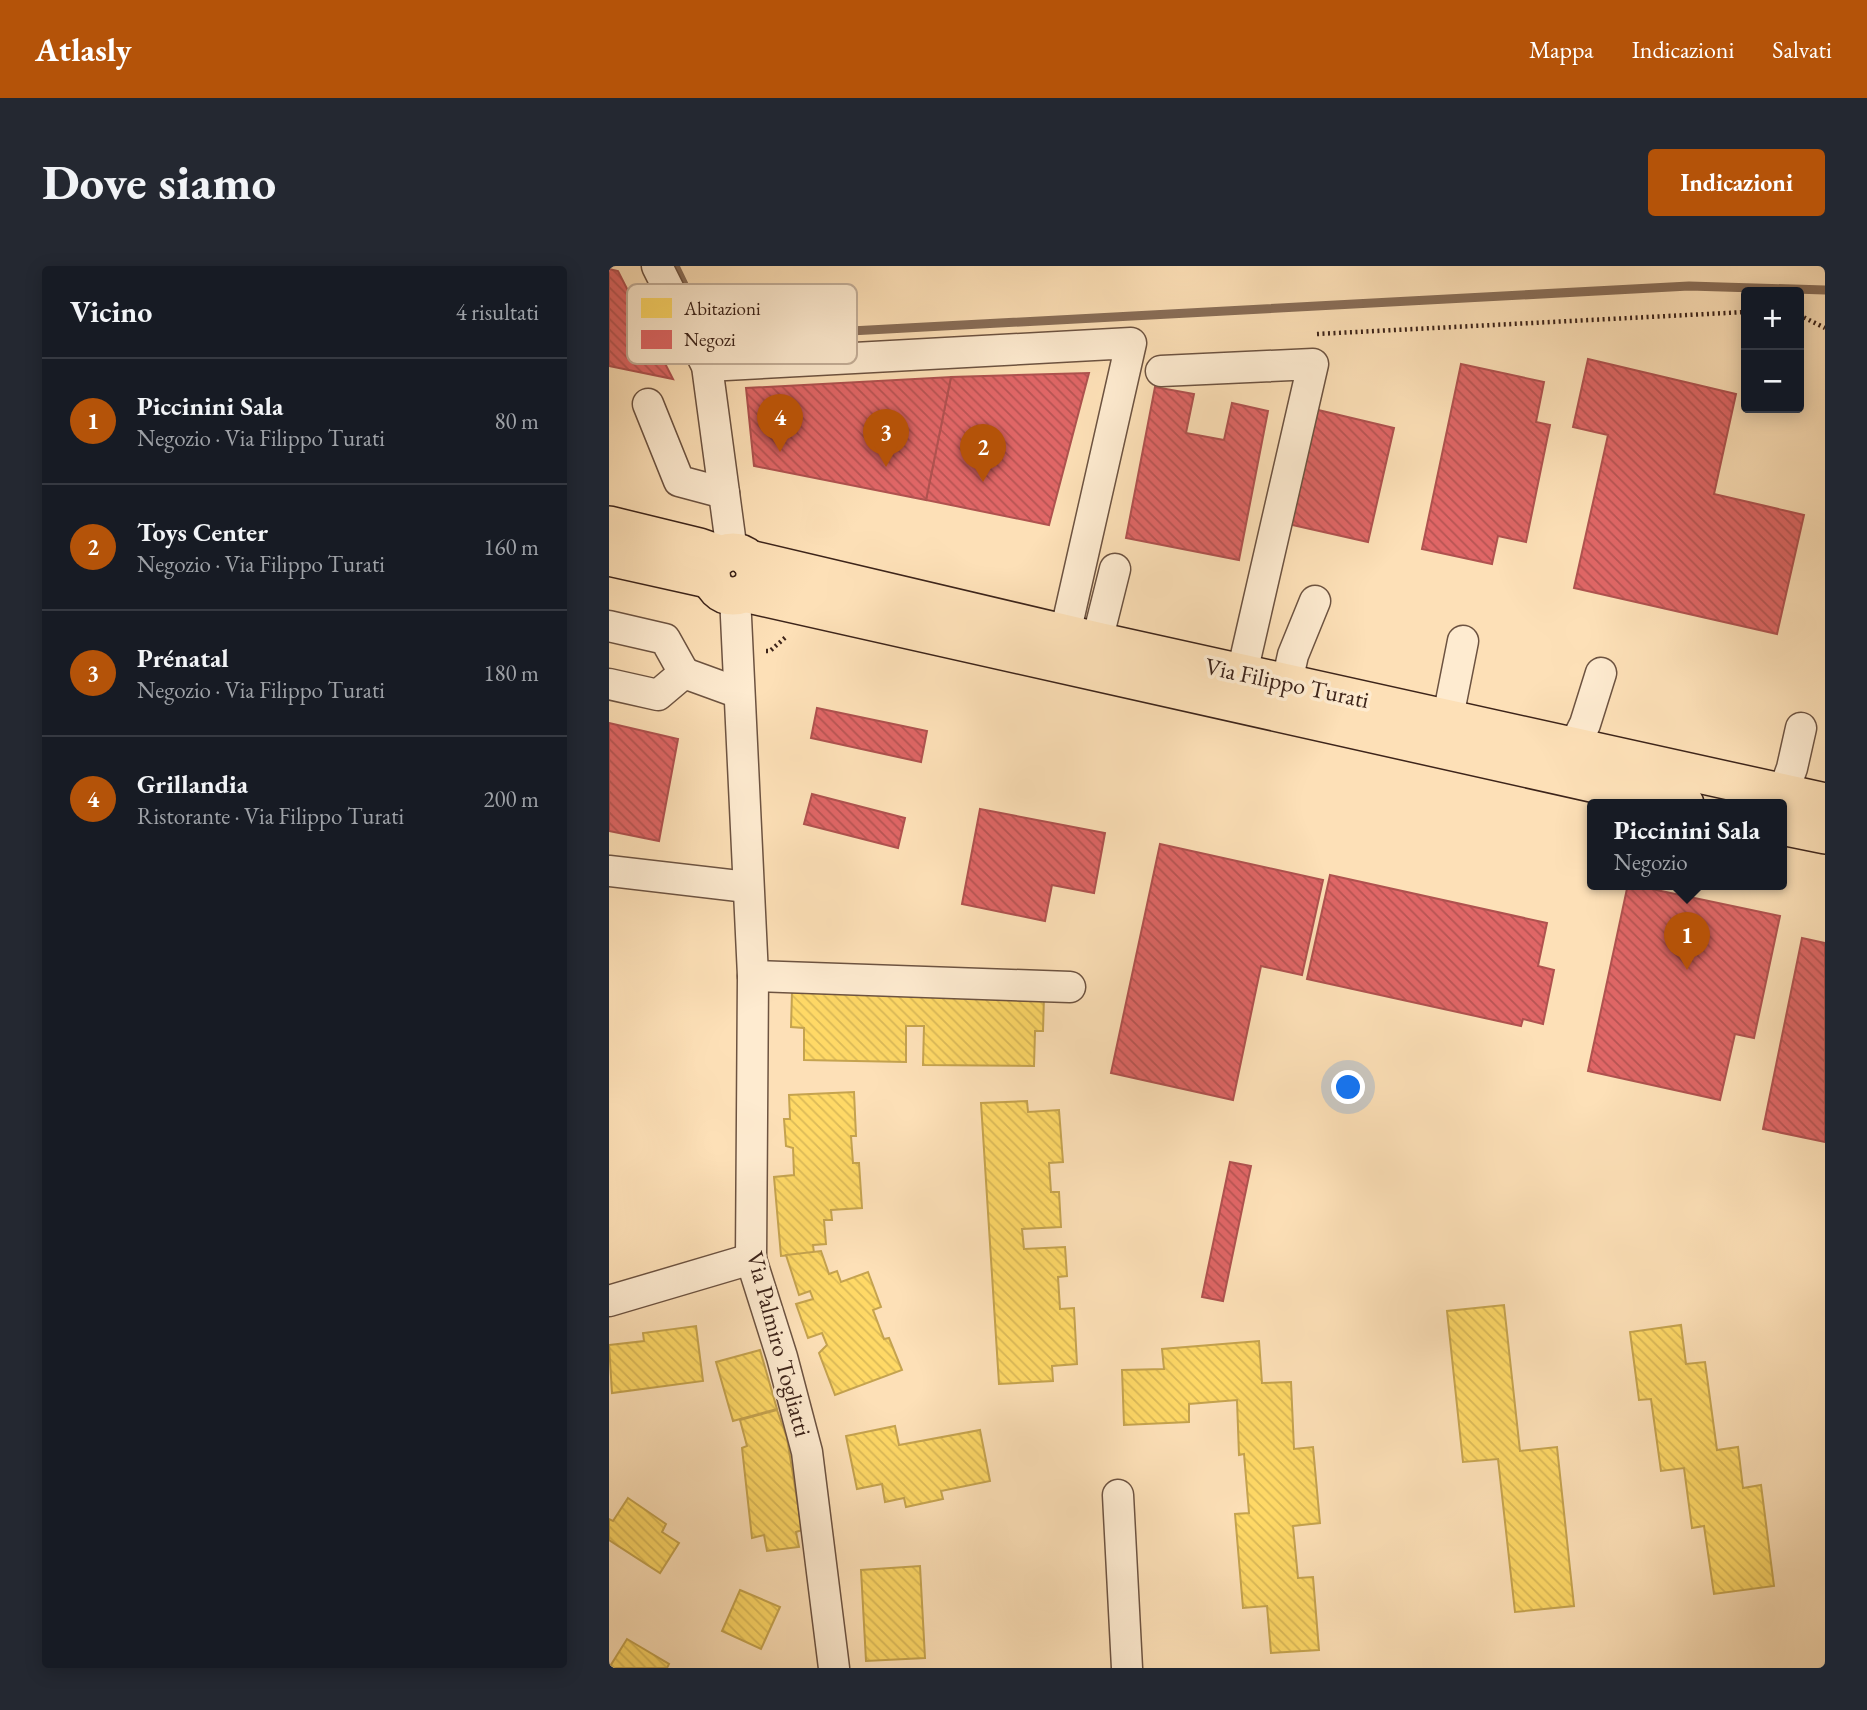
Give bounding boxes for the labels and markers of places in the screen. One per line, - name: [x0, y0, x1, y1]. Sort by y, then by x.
- pin: 4: [757, 394, 803, 452]
- pin: 3: [863, 409, 909, 467]
- pin: 2: [960, 424, 1006, 482]
- pin: 1: [1664, 912, 1710, 970]

